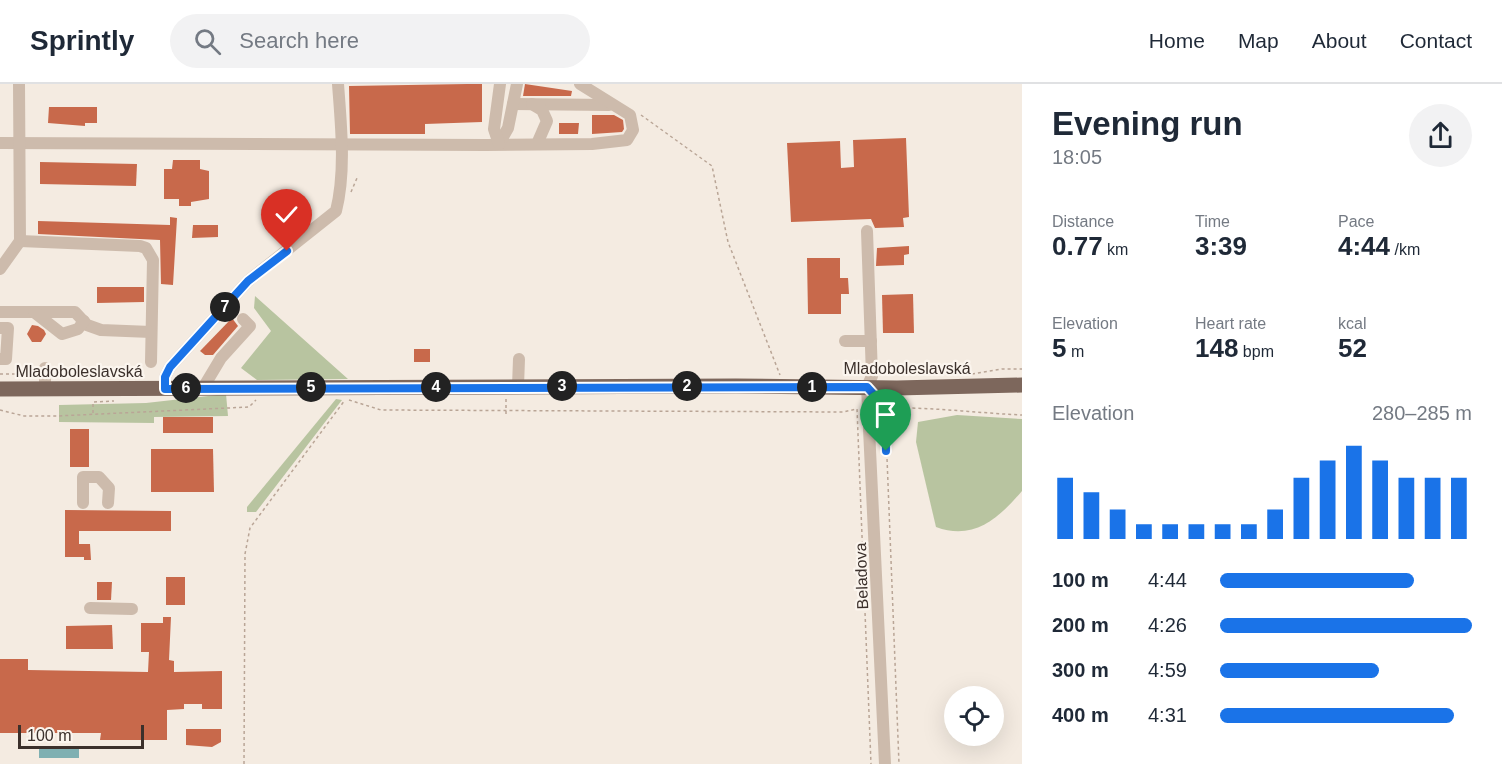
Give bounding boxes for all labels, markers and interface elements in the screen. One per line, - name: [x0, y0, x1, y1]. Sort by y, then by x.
- search box: [170, 14, 590, 68]
- text: Sprintly: [30, 25, 134, 56]
- icon: search: [191, 25, 224, 58]
- text: Search here: [239, 28, 359, 53]
- text: Home: [1149, 29, 1205, 52]
- text: Map: [1238, 29, 1279, 52]
- text: About: [1312, 29, 1367, 52]
- text: Contact: [1400, 29, 1472, 52]
- button: share: [1409, 104, 1472, 167]
- text: Evening run: [1052, 105, 1243, 142]
- text: 18:05: [1052, 146, 1102, 168]
- pin: [261, 189, 312, 251]
- icon: check: [270, 198, 303, 231]
- text: Distance: [1052, 213, 1114, 230]
- text: Time: [1195, 213, 1230, 230]
- text: Pace: [1338, 213, 1374, 230]
- text: 0.77: [1052, 231, 1103, 261]
- text: 3:39: [1195, 231, 1247, 261]
- text: 4:44: [1338, 231, 1390, 261]
- text: km: [1103, 241, 1128, 258]
- text: /km: [1390, 241, 1420, 258]
- pin: 7: [210, 292, 240, 322]
- text: 7: [221, 298, 229, 315]
- text: Elevation: [1052, 315, 1118, 332]
- text: Heart rate: [1195, 315, 1266, 332]
- text: kcal: [1338, 315, 1366, 332]
- text: 5: [1052, 333, 1066, 363]
- text: 148: [1195, 333, 1238, 363]
- text: 52: [1338, 333, 1367, 363]
- text: m: [1066, 343, 1084, 360]
- text: bpm: [1238, 343, 1274, 360]
- street label: Mladoboleslavská: [843, 360, 971, 377]
- street label: Mladoboleslavská: [15, 363, 143, 380]
- pin: 3: [547, 371, 577, 401]
- pin: 2: [672, 371, 702, 401]
- pin: 5: [296, 372, 326, 402]
- pin: 4: [421, 372, 451, 402]
- pin: 1: [797, 372, 827, 402]
- pin: 6: [171, 373, 201, 403]
- text: 3: [558, 377, 566, 394]
- text: 2: [683, 377, 691, 394]
- text: 5: [307, 378, 315, 395]
- text: 4: [432, 378, 440, 395]
- text: 1: [808, 378, 816, 395]
- text: 6: [182, 379, 190, 396]
- pin: [860, 389, 911, 451]
- icon: arrive: [869, 398, 902, 431]
- text: Elevation: [1052, 402, 1134, 424]
- text: 280–285 m: [1372, 402, 1472, 424]
- street label: Beladova: [852, 542, 871, 610]
- text: 100 m: [1052, 569, 1109, 591]
- text: 4:44: [1148, 569, 1187, 591]
- text: 200 m: [1052, 614, 1109, 636]
- text: 4:26: [1148, 614, 1187, 636]
- text: 300 m: [1052, 659, 1109, 681]
- text: 4:59: [1148, 659, 1187, 681]
- map controls: [944, 686, 1004, 746]
- button: locate: [944, 686, 1004, 746]
- text: 400 m: [1052, 704, 1109, 726]
- text: 4:31: [1148, 704, 1187, 726]
- scale bar: [18, 722, 144, 750]
- text: 100 m: [27, 727, 71, 744]

